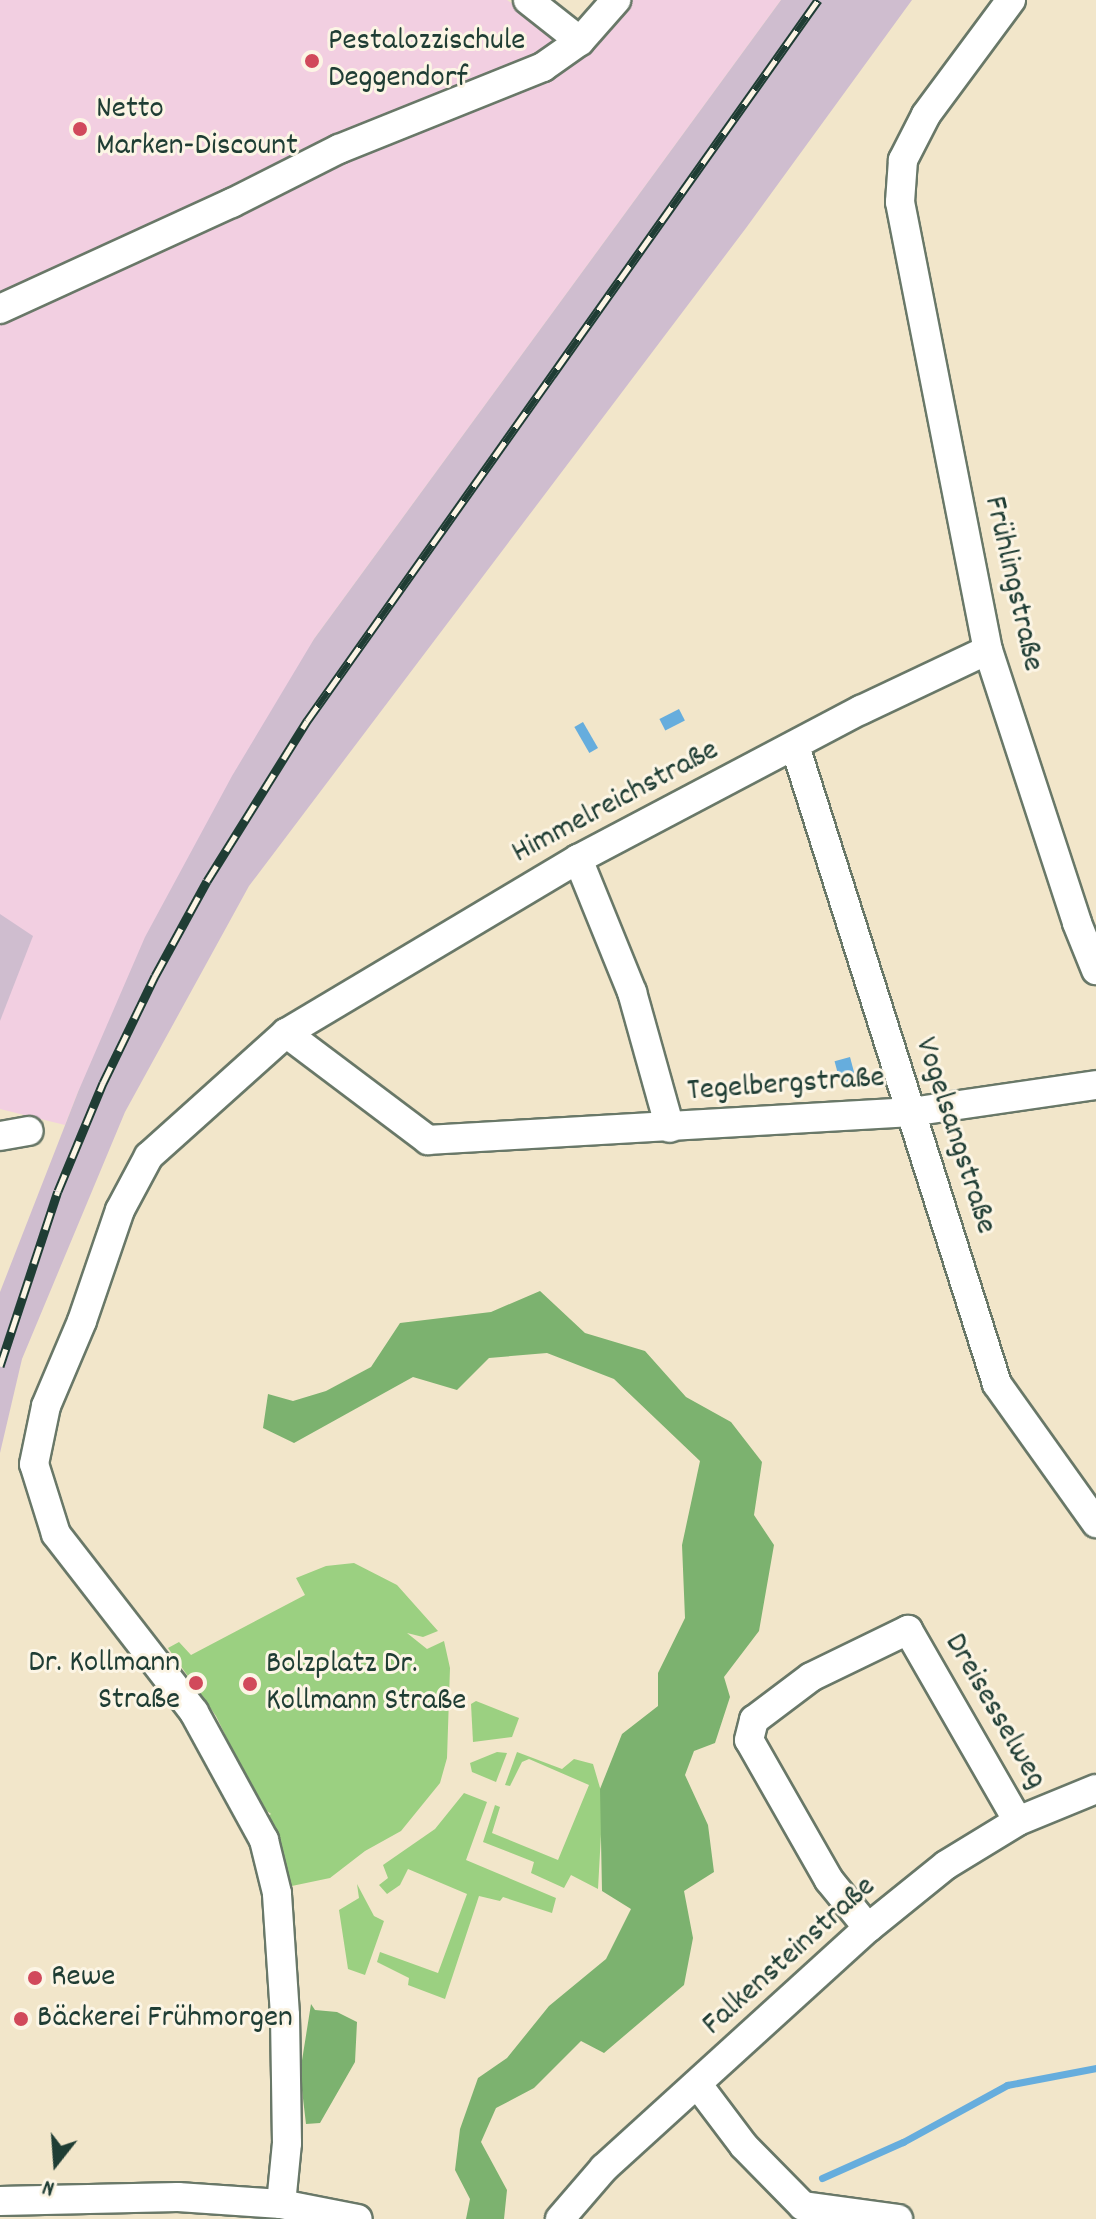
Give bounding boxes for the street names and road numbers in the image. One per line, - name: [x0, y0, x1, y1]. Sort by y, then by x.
- street label: Frühlingstraße: [973, 493, 1051, 675]
- street label: Himmelreichstraße: [506, 732, 726, 874]
- street label: Vogelsangstraße: [904, 1033, 1004, 1239]
- street label: Tegelbergstraße: [686, 1060, 886, 1112]
- street label: Dreisesselweg: [934, 1627, 1054, 1797]
- street label: Falkensteinstraße: [695, 1869, 885, 2045]

